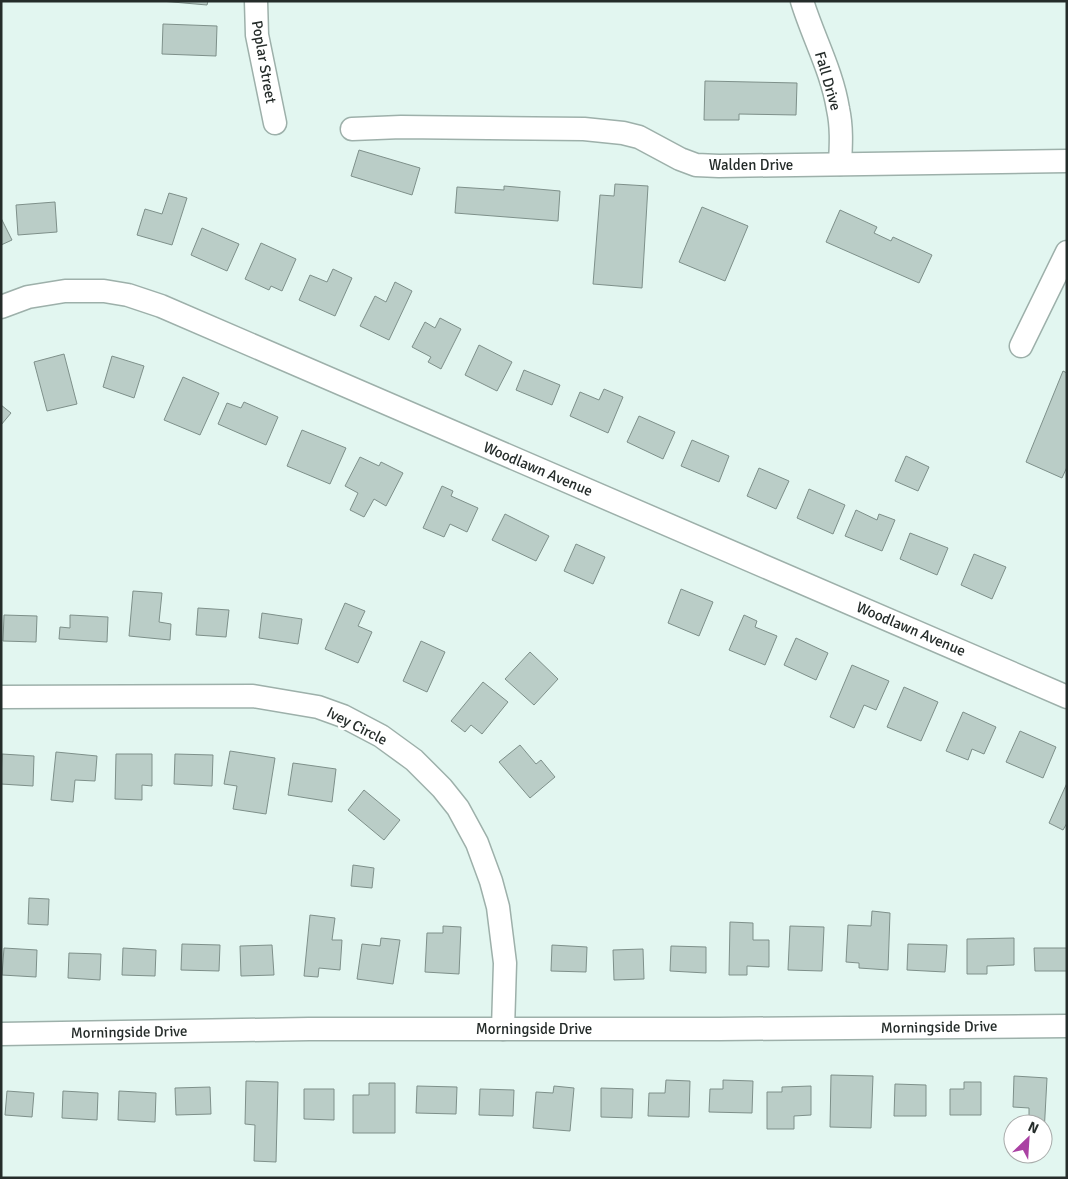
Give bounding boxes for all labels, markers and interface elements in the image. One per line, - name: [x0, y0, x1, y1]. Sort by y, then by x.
- street label: Poplar Street: [248, 19, 280, 105]
- street label: Fall Drive: [811, 49, 845, 113]
- street label: Walden Drive: [709, 156, 793, 174]
- street label: Woodlawn Avenue: [481, 438, 595, 500]
- street label: Woodlawn Avenue: [854, 598, 968, 660]
- street label: Ivey Circle: [324, 703, 390, 749]
- street label: Morningside Drive: [880, 1017, 998, 1037]
- street label: Morningside Drive: [476, 1020, 592, 1038]
- street label: Morningside Drive: [70, 1022, 188, 1042]
- north arrow: [1003, 1114, 1053, 1164]
- text: N: [1025, 1118, 1041, 1137]

